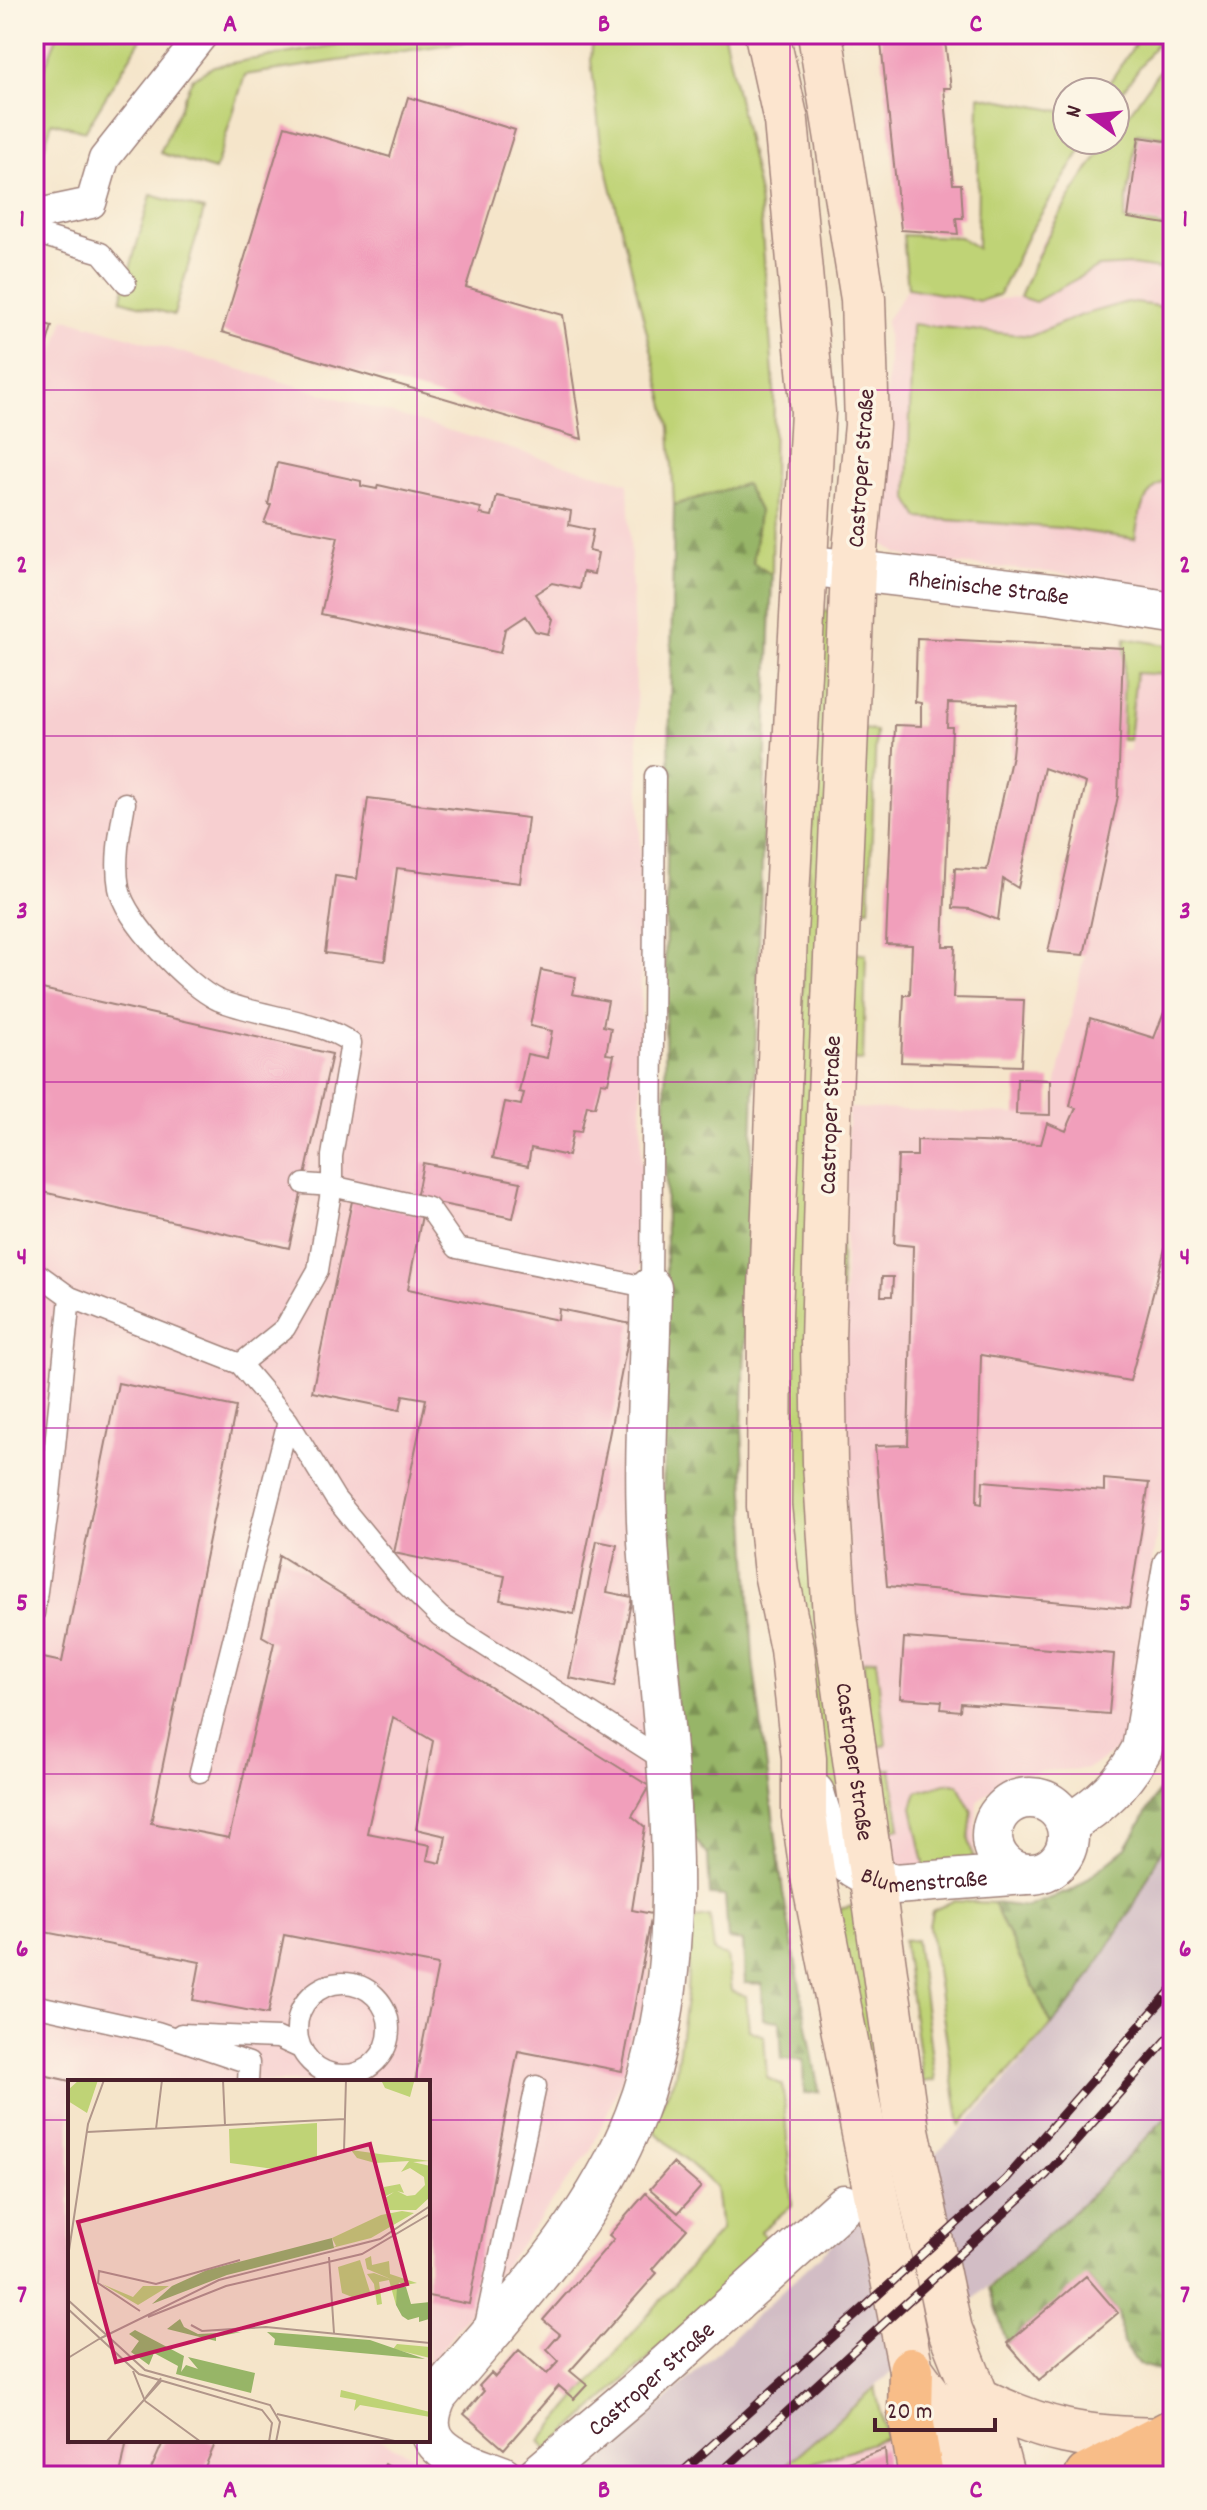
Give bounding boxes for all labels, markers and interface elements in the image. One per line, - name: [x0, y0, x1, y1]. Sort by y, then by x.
- text: A: [223, 7, 237, 44]
- text: B: [598, 7, 610, 44]
- text: C: [970, 7, 983, 44]
- north arrow: [1051, 76, 1131, 156]
- text: N: [1059, 102, 1091, 121]
- text: 1: [19, 202, 25, 239]
- text: 1: [1182, 202, 1188, 239]
- street label: Castroper Straße: [840, 388, 886, 549]
- text: 2: [16, 548, 28, 585]
- text: 2: [1179, 548, 1191, 585]
- street label: Rheinische Straße: [906, 563, 1071, 616]
- text: 3: [16, 894, 28, 931]
- text: 3: [1179, 894, 1191, 931]
- street label: Castroper Straße: [812, 1035, 852, 1195]
- text: 4: [17, 1240, 27, 1277]
- text: 4: [1180, 1240, 1190, 1277]
- text: 5: [16, 1586, 28, 1623]
- text: 5: [1179, 1586, 1191, 1623]
- street label: Castroper Straße: [825, 1681, 880, 1843]
- street label: Blumenstraße: [855, 1860, 989, 1904]
- text: 6: [16, 1932, 28, 1969]
- text: 6: [1179, 1932, 1191, 1969]
- inset map: [68, 2080, 430, 2442]
- text: 7: [17, 2278, 27, 2315]
- text: 7: [1180, 2278, 1190, 2315]
- street label: Castroper Straße: [582, 2315, 724, 2446]
- scale bar: [875, 2382, 995, 2432]
- text: 20 m: [887, 2396, 933, 2430]
- text: A: [223, 2473, 237, 2510]
- text: B: [598, 2473, 610, 2510]
- text: C: [970, 2473, 983, 2510]

